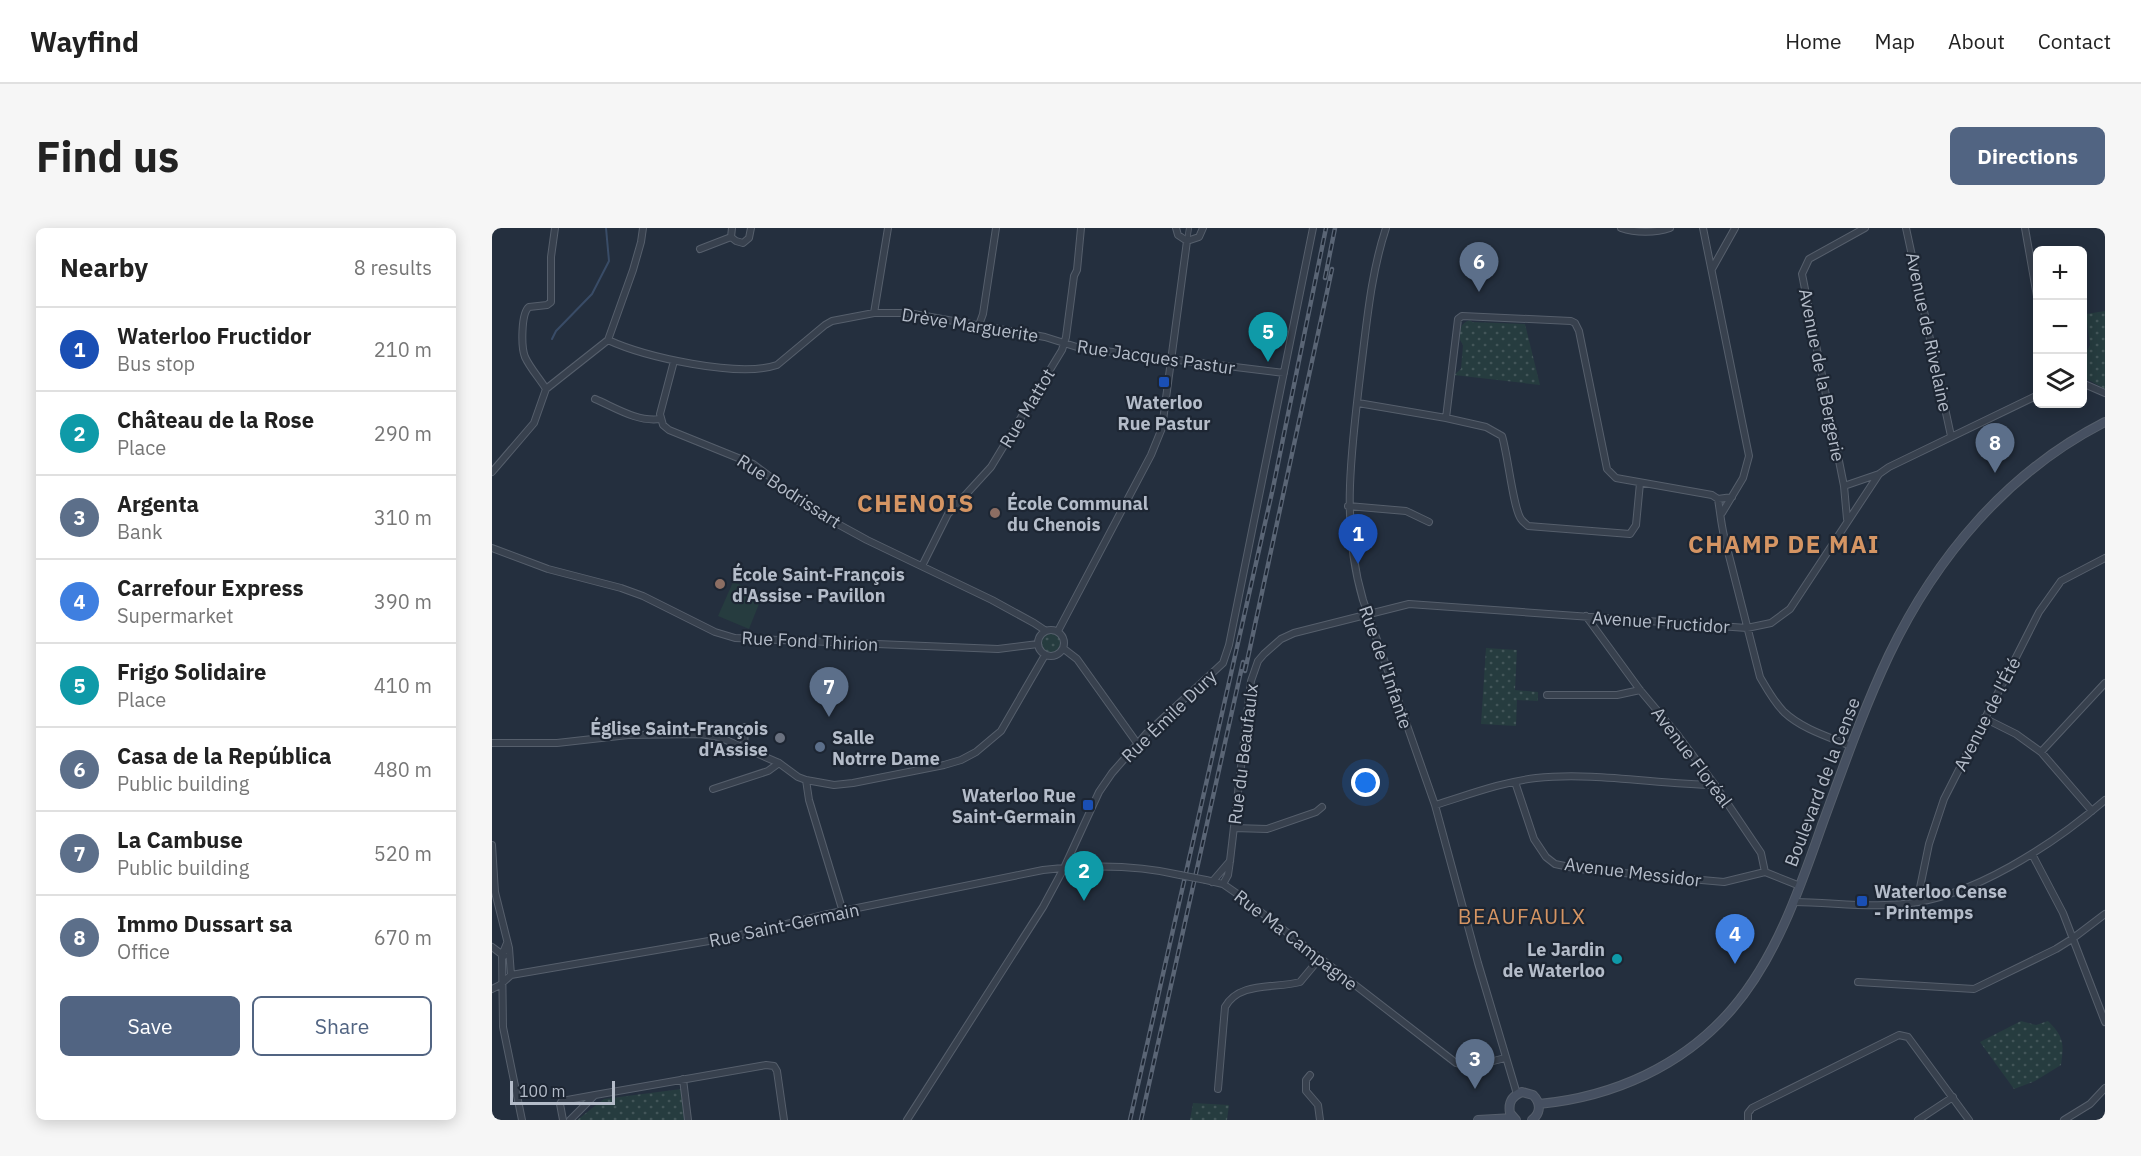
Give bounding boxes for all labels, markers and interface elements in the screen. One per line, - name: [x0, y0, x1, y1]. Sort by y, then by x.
- text: Wayfind: [30, 23, 139, 60]
- text: Home: [1785, 27, 1842, 55]
- text: Map: [1875, 27, 1915, 55]
- text: About: [1948, 27, 2005, 55]
- text: Contact: [2038, 27, 2111, 55]
- button: Directions: [1950, 127, 2105, 185]
- text: Find us: [36, 129, 179, 184]
- pin: 6: [1460, 242, 1498, 292]
- map controls: [2033, 246, 2087, 408]
- button: +: [2033, 246, 2087, 300]
- text: Nearby: [60, 250, 148, 284]
- street label: Avenue de Rivelaine: [1901, 250, 1957, 414]
- text: 8 results: [354, 254, 432, 281]
- street label: Avenue de la Bergerie: [1794, 287, 1850, 464]
- button: −: [2033, 300, 2087, 354]
- street label: Drève Marguerite: [900, 303, 1040, 347]
- pin: 5: [1248, 312, 1288, 362]
- text: Waterloo Fructidor: [117, 321, 311, 350]
- street label: Rue Jacques Pastur: [1076, 335, 1237, 380]
- text: 1: [74, 336, 86, 363]
- text: 210 m: [374, 336, 432, 363]
- text: Bus stop: [117, 350, 195, 377]
- button: layers: [2033, 354, 2087, 408]
- street label: Rue Mattot: [994, 364, 1060, 452]
- marker: Waterloo Rue Pastur: [1157, 375, 1171, 389]
- place label: Waterloo Rue Pastur: [1118, 391, 1210, 435]
- text: Château de la Rose: [117, 405, 314, 434]
- text: 2: [74, 420, 86, 447]
- text: 290 m: [374, 420, 432, 447]
- pin: 8: [1976, 424, 2014, 473]
- text: Place: [117, 434, 166, 461]
- street label: Rue Bodrissart: [733, 449, 845, 533]
- district label: CHENOIS: [857, 487, 975, 519]
- text: Argenta: [117, 489, 199, 518]
- place label: École Communal du Chenois: [1007, 491, 1149, 536]
- text: 3: [74, 504, 86, 531]
- text: 310 m: [374, 504, 432, 531]
- marker: École Communal du Chenois: [988, 506, 1002, 520]
- pin: 1: [1338, 514, 1378, 564]
- text: Bank: [117, 518, 163, 545]
- district label: CHAMP DE MAI: [1688, 528, 1880, 560]
- place label: École Saint-François d'Assise - Pavillon: [732, 562, 905, 607]
- text: Carrefour Express: [117, 573, 304, 602]
- marker: École Saint-François d'Assise - Pavillon: [713, 577, 727, 591]
- text: 4: [74, 588, 86, 615]
- text: 390 m: [374, 588, 432, 615]
- text: Supermarket: [117, 602, 234, 629]
- street label: Rue de l'Infante: [1354, 602, 1418, 732]
- street label: Avenue Fructidor: [1591, 606, 1731, 638]
- street label: Rue Fond Thirion: [741, 626, 879, 656]
- street label: Avenue de l'Été: [1948, 653, 2026, 775]
- text: Frigo Solidaire: [117, 657, 266, 686]
- street label: Rue Émile Dury: [1117, 665, 1221, 767]
- pin: 7: [810, 668, 848, 717]
- text: 5: [74, 672, 86, 699]
- text: 410 m: [374, 672, 432, 699]
- street label: Rue du Beaufaulx: [1223, 682, 1263, 826]
- text: Place: [117, 686, 166, 713]
- street label: Boulevard de la Cense: [1779, 694, 1865, 870]
- street label: Avenue Floréal: [1647, 702, 1737, 812]
- place label: Église Saint-François d'Assise: [590, 716, 768, 761]
- place label: Salle Notrre Dame: [832, 726, 940, 770]
- marker: Église Saint-François d'Assise: [773, 731, 787, 745]
- marker: Salle Notrre Dame: [813, 740, 827, 754]
- text: Casa de la República: [117, 741, 332, 770]
- text: 6: [74, 756, 86, 783]
- text: 480 m: [374, 756, 432, 783]
- your location: [1351, 768, 1380, 797]
- text: Public building: [117, 770, 249, 797]
- place label: Waterloo Rue Saint-Germain: [952, 784, 1076, 828]
- marker: Waterloo Rue Saint-Germain: [1081, 798, 1095, 812]
- text: La Cambuse: [117, 825, 243, 854]
- text: 7: [74, 840, 86, 867]
- text: 520 m: [374, 840, 432, 867]
- pin: 2: [1064, 852, 1104, 901]
- street label: Avenue Messidor: [1563, 852, 1703, 892]
- text: Public building: [117, 854, 249, 881]
- place label: Waterloo Cense - Printemps: [1874, 880, 2007, 924]
- street label: Rue Ma Campagne: [1230, 885, 1362, 995]
- marker: Waterloo Cense - Printemps: [1855, 894, 1869, 908]
- street label: Rue Saint-Germain: [707, 898, 861, 952]
- district label: BEAUFAULX: [1458, 902, 1586, 930]
- text: Immo Dussart sa: [117, 909, 293, 938]
- pin: 4: [1716, 914, 1754, 964]
- text: 8: [74, 924, 86, 951]
- text: 670 m: [374, 924, 432, 951]
- text: Office: [117, 938, 170, 965]
- place label: Le Jardin de Waterloo: [1503, 938, 1605, 982]
- marker: Le Jardin de Waterloo: [1610, 952, 1624, 966]
- button: Save: [60, 996, 240, 1056]
- button: Share: [252, 996, 432, 1056]
- pin: 3: [1456, 1040, 1494, 1089]
- scale bar: [510, 1078, 615, 1106]
- text: 100 m: [519, 1081, 566, 1101]

